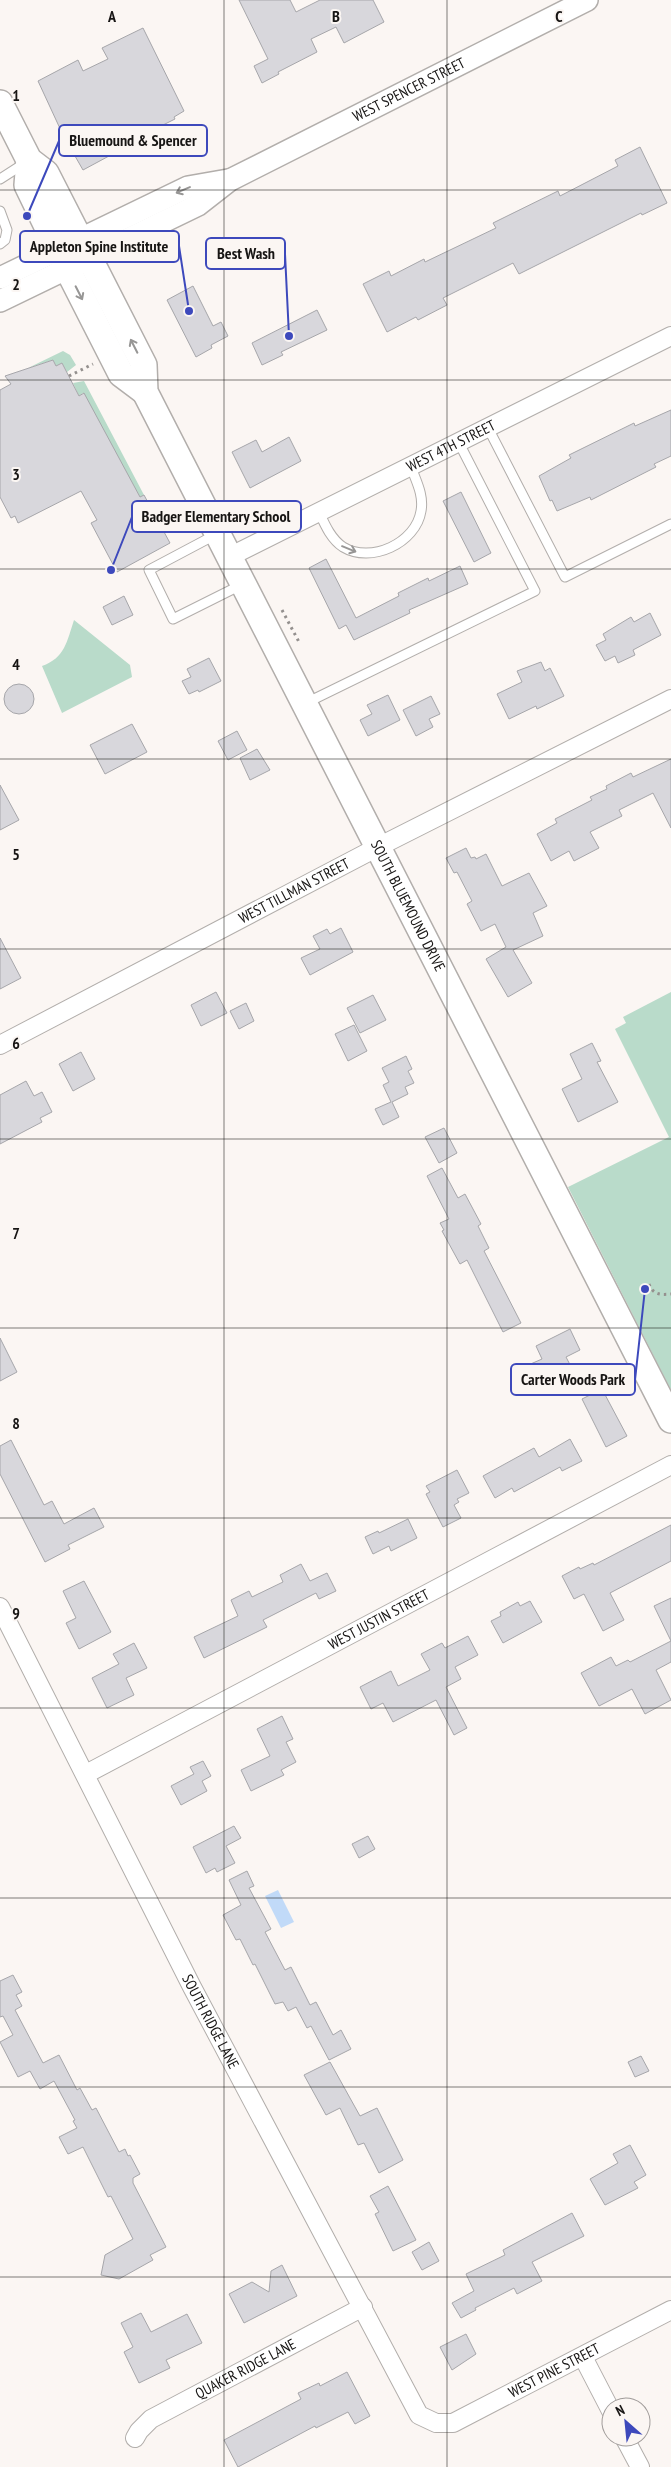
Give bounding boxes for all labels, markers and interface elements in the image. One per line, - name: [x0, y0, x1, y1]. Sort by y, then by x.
- text: A: [107, 6, 117, 26]
- text: B: [332, 6, 340, 26]
- text: C: [555, 6, 563, 26]
- street label: WEST SPENCER STREET: [349, 53, 468, 126]
- text: 1: [12, 85, 20, 105]
- callout: Bluemound & Spencer: [59, 125, 207, 156]
- text: Bluemound & Spencer: [69, 130, 197, 150]
- one-way arrow: [176, 185, 191, 195]
- callout: Appleton Spine Institute: [20, 231, 179, 262]
- text: Appleton Spine Institute: [29, 236, 168, 256]
- callout: Best Wash: [206, 238, 285, 269]
- text: Best Wash: [217, 243, 275, 263]
- text: 2: [12, 274, 20, 294]
- one-way arrow: [74, 285, 84, 300]
- one-way arrow: [129, 338, 139, 353]
- street label: WEST 4TH STREET: [403, 415, 498, 476]
- text: 3: [12, 464, 20, 484]
- callout: Badger Elementary School: [132, 501, 301, 532]
- text: Badger Elementary School: [142, 506, 291, 526]
- one-way arrow: [341, 544, 356, 554]
- text: 4: [12, 654, 20, 674]
- street label: SOUTH BLUEMOUND DRIVE: [367, 837, 450, 974]
- text: 5: [12, 844, 20, 864]
- street label: WEST TILLMAN STREET: [235, 854, 353, 927]
- text: 6: [12, 1033, 20, 1053]
- text: 7: [12, 1223, 20, 1243]
- callout: Carter Woods Park: [511, 1364, 635, 1395]
- text: Carter Woods Park: [521, 1369, 625, 1389]
- text: 8: [12, 1413, 20, 1433]
- street label: WEST JUSTIN STREET: [325, 1584, 433, 1653]
- text: 9: [12, 1603, 20, 1623]
- street label: SOUTH RIDGE LANE: [178, 1971, 244, 2072]
- street label: QUAKER RIDGE LANE: [192, 2334, 299, 2403]
- street label: WEST PINE STREET: [505, 2338, 603, 2402]
- north arrow: [601, 2397, 651, 2447]
- text: N: [613, 2401, 628, 2420]

